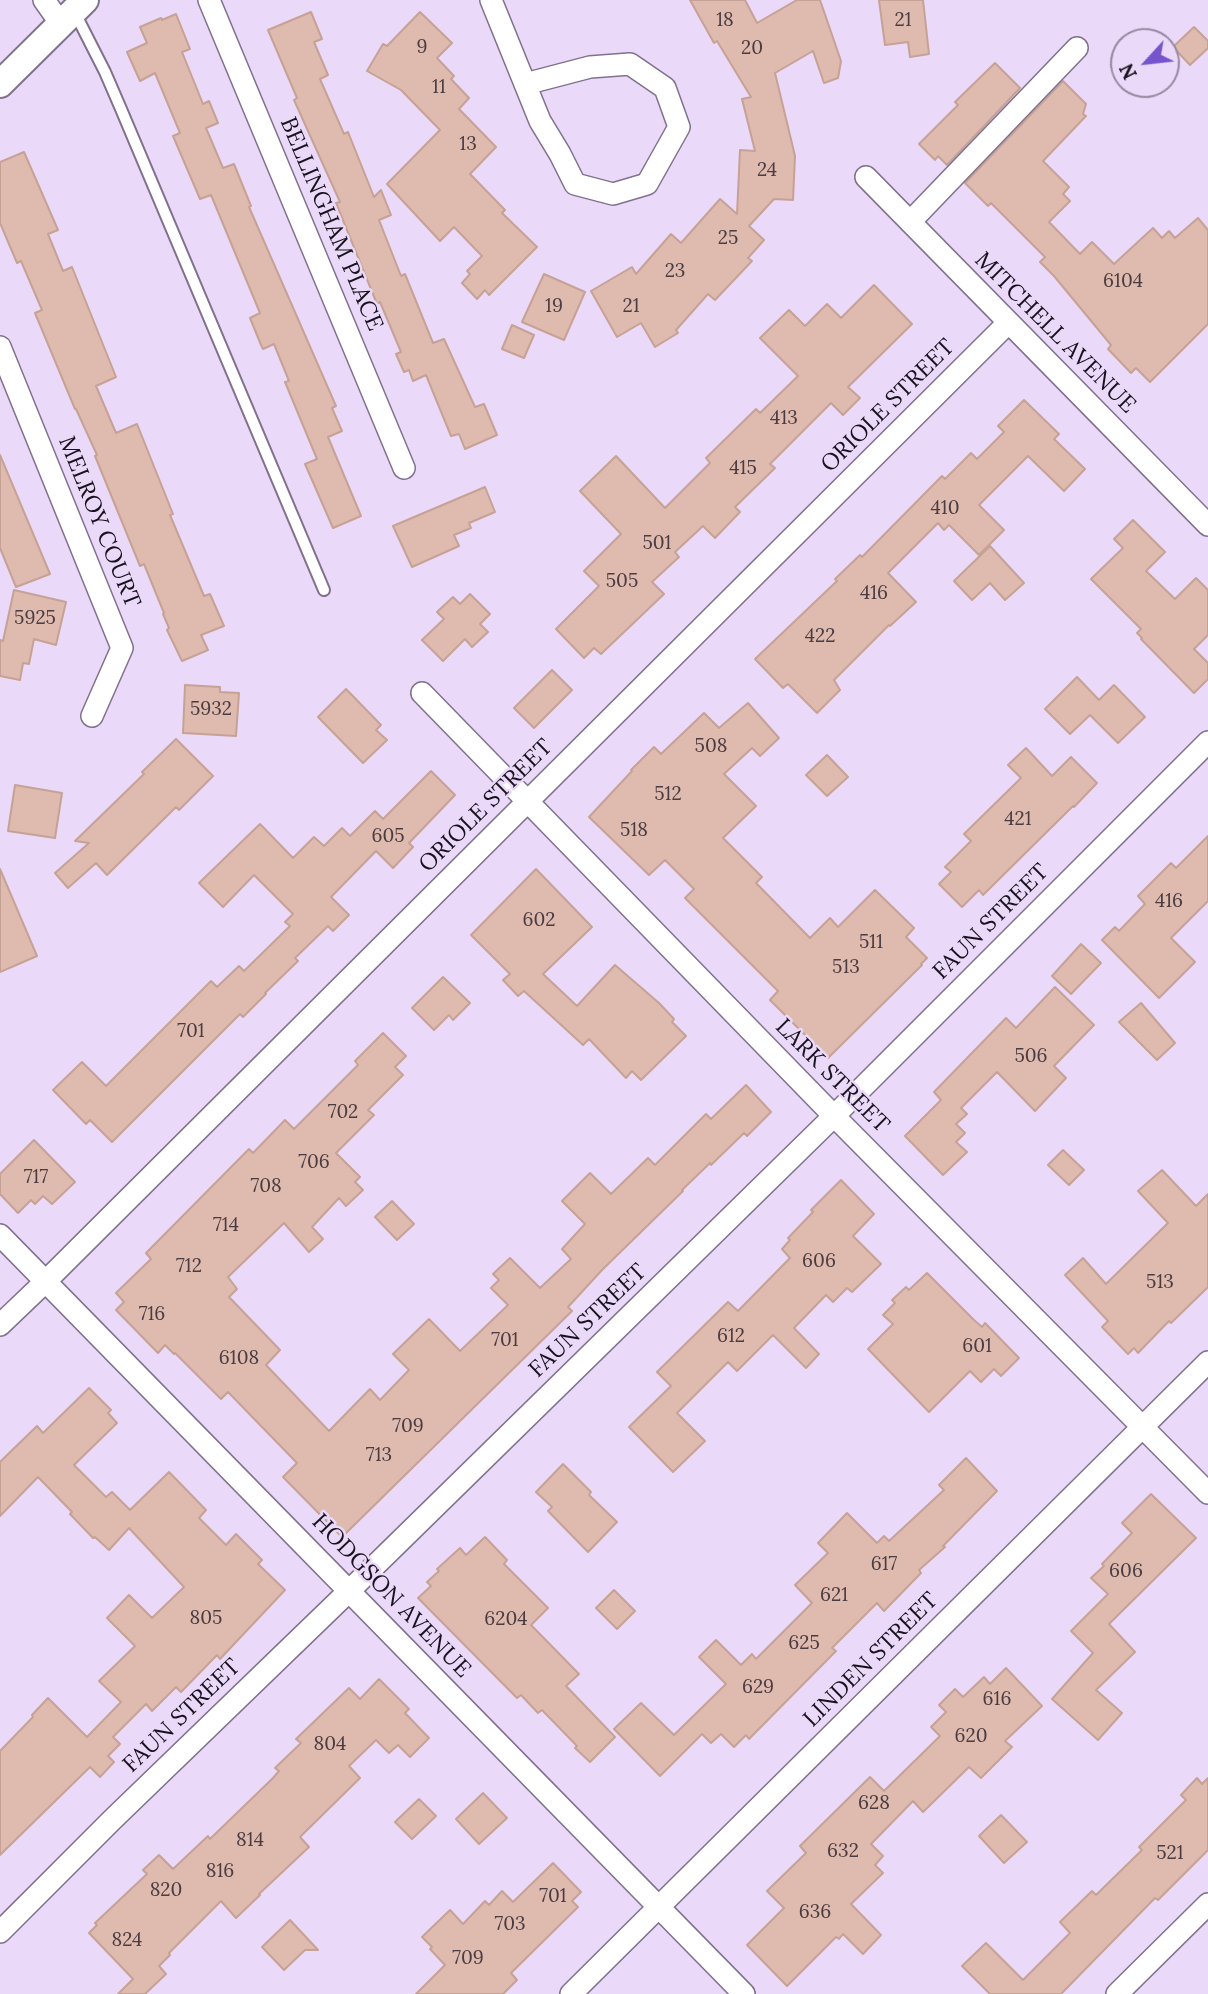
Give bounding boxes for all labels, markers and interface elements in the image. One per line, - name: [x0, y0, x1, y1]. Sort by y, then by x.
- house number: 18: [716, 10, 734, 32]
- house number: 21: [894, 10, 912, 32]
- north arrow: [1110, 28, 1180, 98]
- house number: 9: [417, 37, 427, 59]
- house number: 20: [741, 38, 763, 60]
- text: N: [1114, 60, 1142, 84]
- house number: 11: [432, 77, 446, 99]
- street label: BELLINGHAM PLACE: [274, 113, 388, 335]
- house number: 13: [459, 134, 477, 156]
- house number: 24: [757, 160, 777, 182]
- house number: 25: [718, 228, 738, 250]
- street label: MITCHELL AVENUE: [969, 247, 1141, 419]
- house number: 23: [665, 261, 685, 283]
- house number: 6104: [1103, 271, 1143, 293]
- house number: 19: [545, 296, 563, 318]
- house number: 21: [622, 296, 640, 318]
- street label: ORIOLE STREET: [816, 334, 960, 478]
- house number: 413: [770, 408, 798, 430]
- street label: MELROY COURT: [52, 432, 146, 612]
- house number: 415: [729, 458, 757, 480]
- house number: 410: [930, 498, 960, 520]
- house number: 501: [642, 533, 672, 555]
- house number: 505: [606, 571, 638, 593]
- house number: 416: [860, 583, 888, 605]
- house number: 5925: [14, 608, 56, 630]
- house number: 422: [805, 626, 835, 648]
- house number: 5932: [190, 699, 232, 721]
- street label: ORIOLE STREET: [414, 734, 558, 878]
- house number: 508: [695, 736, 727, 758]
- house number: 512: [654, 784, 682, 806]
- house number: 421: [1004, 809, 1032, 831]
- house number: 518: [620, 820, 648, 842]
- house number: 605: [371, 826, 405, 848]
- street label: FAUN STREET: [927, 858, 1055, 986]
- house number: 416: [1155, 891, 1183, 913]
- house number: 602: [523, 910, 555, 932]
- house number: 511: [859, 932, 883, 954]
- house number: 513: [832, 957, 860, 979]
- street label: LARK STREET: [769, 1013, 895, 1139]
- house number: 701: [177, 1021, 205, 1043]
- house number: 506: [1014, 1046, 1048, 1068]
- house number: 702: [328, 1102, 358, 1124]
- house number: 706: [298, 1152, 330, 1174]
- house number: 717: [24, 1167, 48, 1189]
- house number: 708: [250, 1176, 282, 1198]
- house number: 714: [213, 1215, 239, 1237]
- house number: 606: [802, 1251, 836, 1273]
- house number: 712: [176, 1256, 202, 1278]
- street label: FAUN STREET: [524, 1258, 652, 1384]
- house number: 513: [1146, 1272, 1174, 1294]
- house number: 716: [139, 1304, 165, 1326]
- house number: 612: [717, 1326, 745, 1348]
- house number: 701: [491, 1330, 519, 1352]
- house number: 601: [962, 1336, 992, 1358]
- house number: 6108: [219, 1348, 259, 1370]
- house number: 709: [392, 1416, 424, 1438]
- house number: 713: [366, 1445, 392, 1467]
- street label: HODGSON AVENUE: [306, 1508, 476, 1684]
- house number: 617: [871, 1554, 897, 1576]
- house number: 606: [1109, 1561, 1143, 1583]
- house number: 621: [820, 1585, 848, 1607]
- street label: LINDEN STREET: [798, 1587, 944, 1733]
- house number: 805: [190, 1608, 222, 1630]
- house number: 6204: [484, 1609, 528, 1631]
- house number: 625: [788, 1633, 820, 1655]
- street label: FAUN STREET: [118, 1653, 246, 1779]
- house number: 629: [742, 1677, 774, 1699]
- house number: 616: [983, 1689, 1011, 1711]
- house number: 620: [955, 1726, 987, 1748]
- house number: 804: [314, 1734, 346, 1756]
- house number: 628: [858, 1793, 890, 1815]
- house number: 814: [236, 1830, 264, 1852]
- house number: 632: [827, 1841, 859, 1863]
- house number: 521: [1156, 1843, 1184, 1865]
- house number: 816: [206, 1861, 234, 1883]
- house number: 820: [150, 1880, 182, 1902]
- house number: 701: [539, 1886, 567, 1908]
- house number: 636: [799, 1902, 831, 1924]
- house number: 703: [494, 1914, 526, 1936]
- house number: 824: [112, 1930, 142, 1952]
- house number: 709: [452, 1948, 484, 1970]

